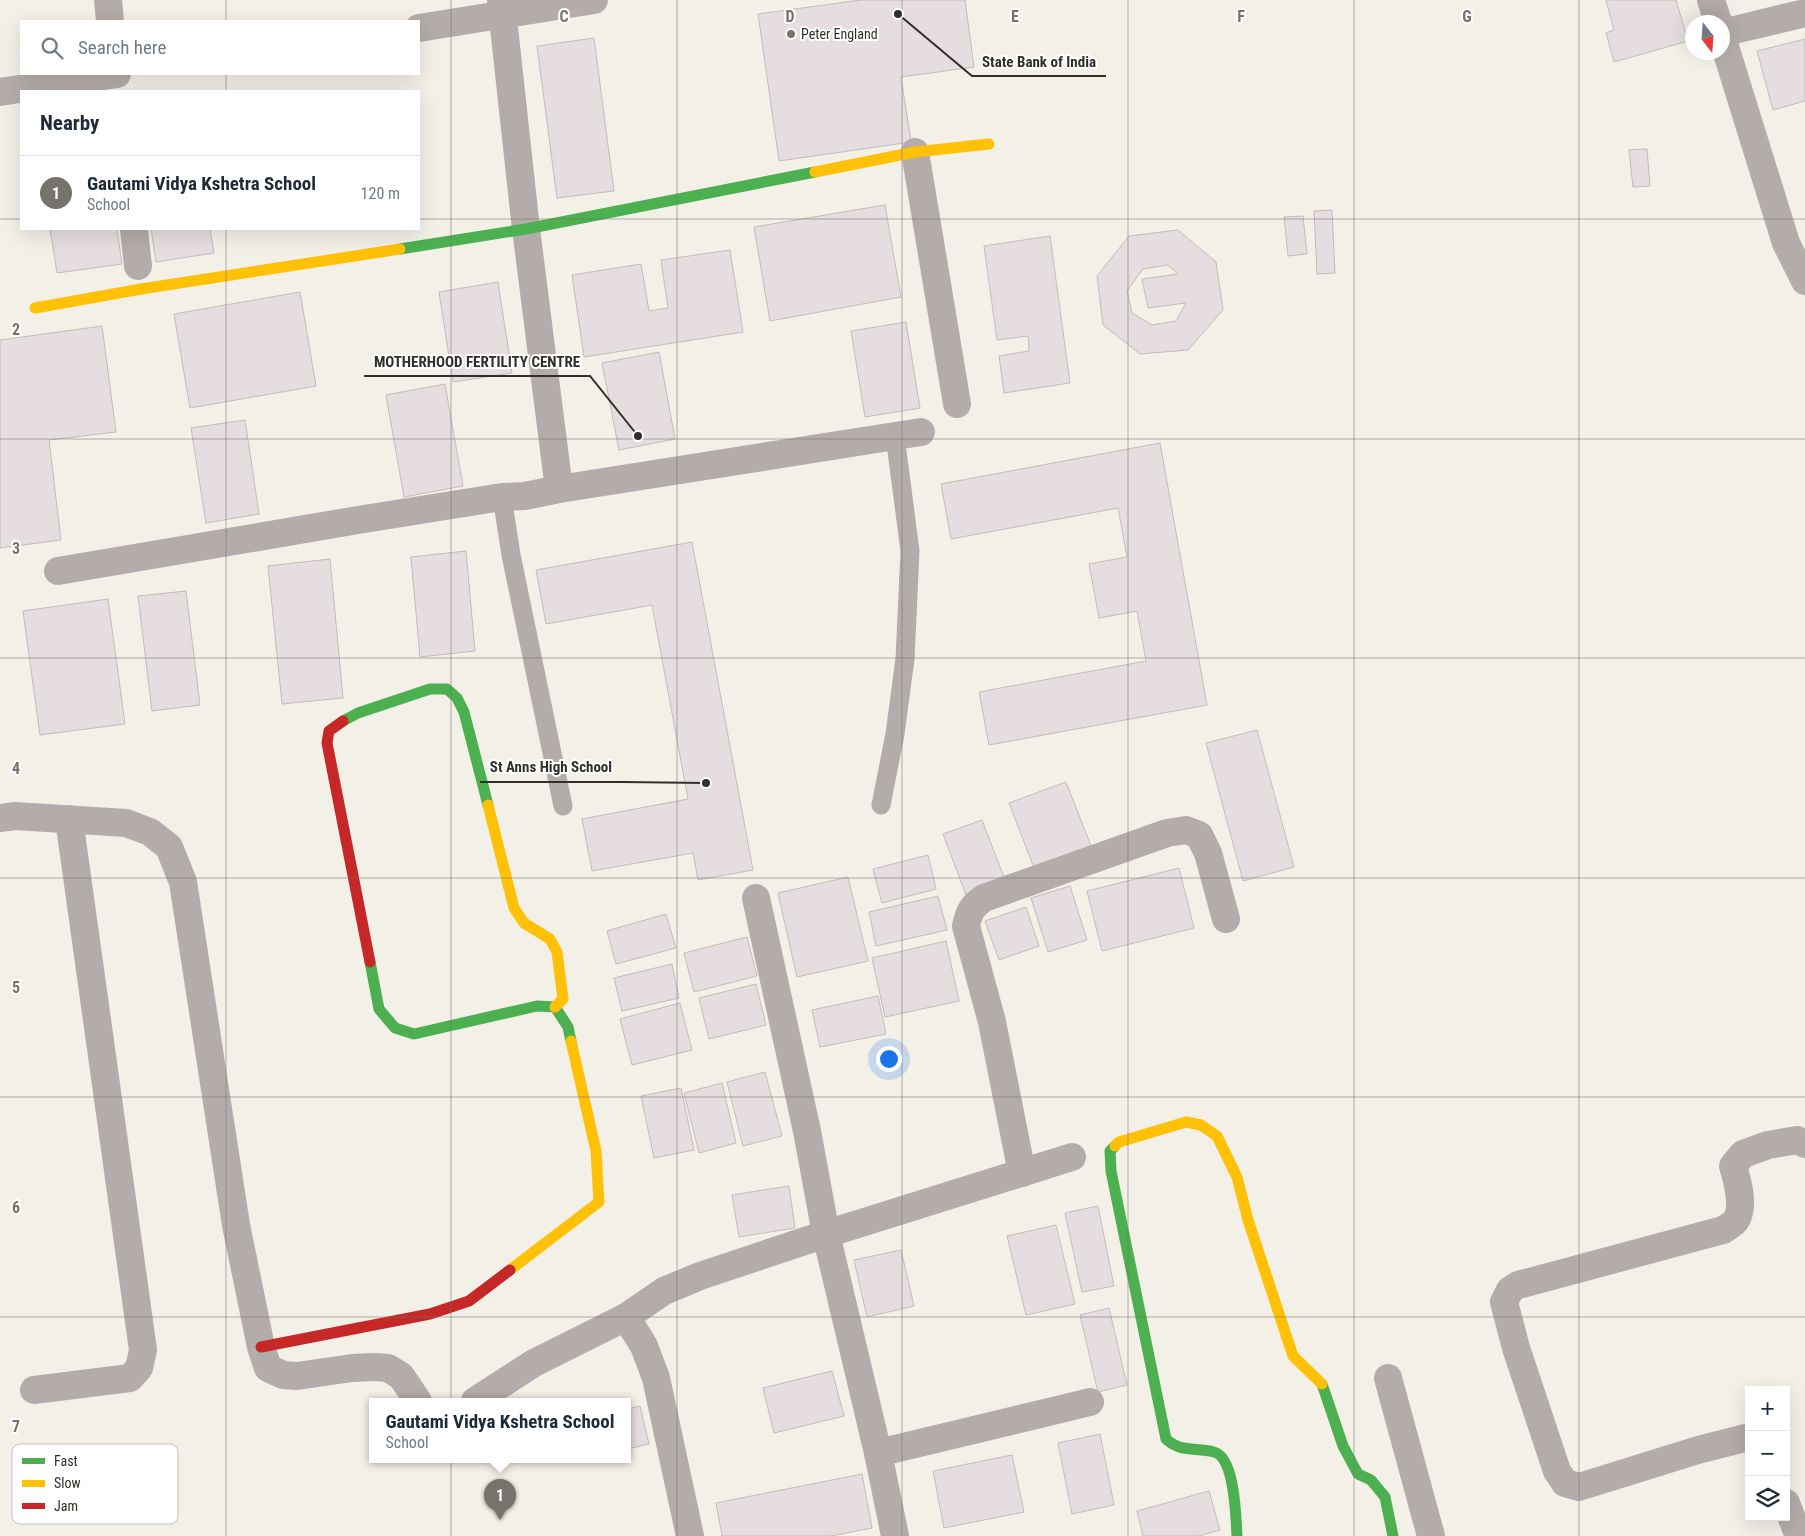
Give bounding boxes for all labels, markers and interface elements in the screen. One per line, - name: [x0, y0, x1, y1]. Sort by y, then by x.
- text: C: [559, 7, 569, 26]
- text: D: [785, 7, 795, 26]
- text: E: [1011, 7, 1019, 26]
- text: F: [1237, 7, 1245, 26]
- text: G: [1462, 7, 1472, 26]
- north arrow: [1685, 15, 1730, 60]
- search box: [20, 20, 420, 75]
- place label: Peter England: [801, 26, 878, 42]
- marker: Peter England: [785, 28, 797, 40]
- icon: search: [38, 34, 66, 62]
- text: Search here: [78, 36, 166, 59]
- callout: State Bank of India: [972, 46, 1106, 76]
- text: State Bank of India: [982, 53, 1096, 71]
- text: Nearby: [40, 111, 99, 135]
- text: Gautami Vidya Kshetra School: [87, 172, 316, 195]
- text: 1: [52, 184, 60, 203]
- text: 120 m: [361, 184, 400, 203]
- text: School: [87, 195, 130, 214]
- text: 2: [12, 320, 20, 339]
- callout: MOTHERHOOD FERTILITY CENTRE: [364, 346, 590, 376]
- text: MOTHERHOOD FERTILITY CENTRE: [374, 353, 580, 371]
- text: 3: [12, 539, 20, 558]
- callout: St Anns High School: [480, 752, 622, 782]
- text: St Anns High School: [490, 758, 612, 776]
- text: 4: [12, 759, 20, 778]
- text: 5: [12, 978, 20, 997]
- your location: [876, 1046, 902, 1072]
- text: 6: [12, 1198, 20, 1217]
- map controls: [1745, 1386, 1790, 1521]
- button: +: [1745, 1386, 1790, 1431]
- popup: [369, 1398, 631, 1463]
- text: Gautami Vidya Kshetra School: [385, 1410, 615, 1433]
- text: 7: [12, 1417, 20, 1436]
- button: −: [1745, 1431, 1790, 1476]
- text: School: [385, 1433, 429, 1452]
- legend: [12, 1444, 178, 1524]
- text: Fast: [54, 1453, 78, 1469]
- text: Slow: [54, 1475, 81, 1491]
- button: layers: [1745, 1476, 1790, 1521]
- pin: 1: [484, 1479, 516, 1520]
- text: Jam: [54, 1498, 78, 1514]

